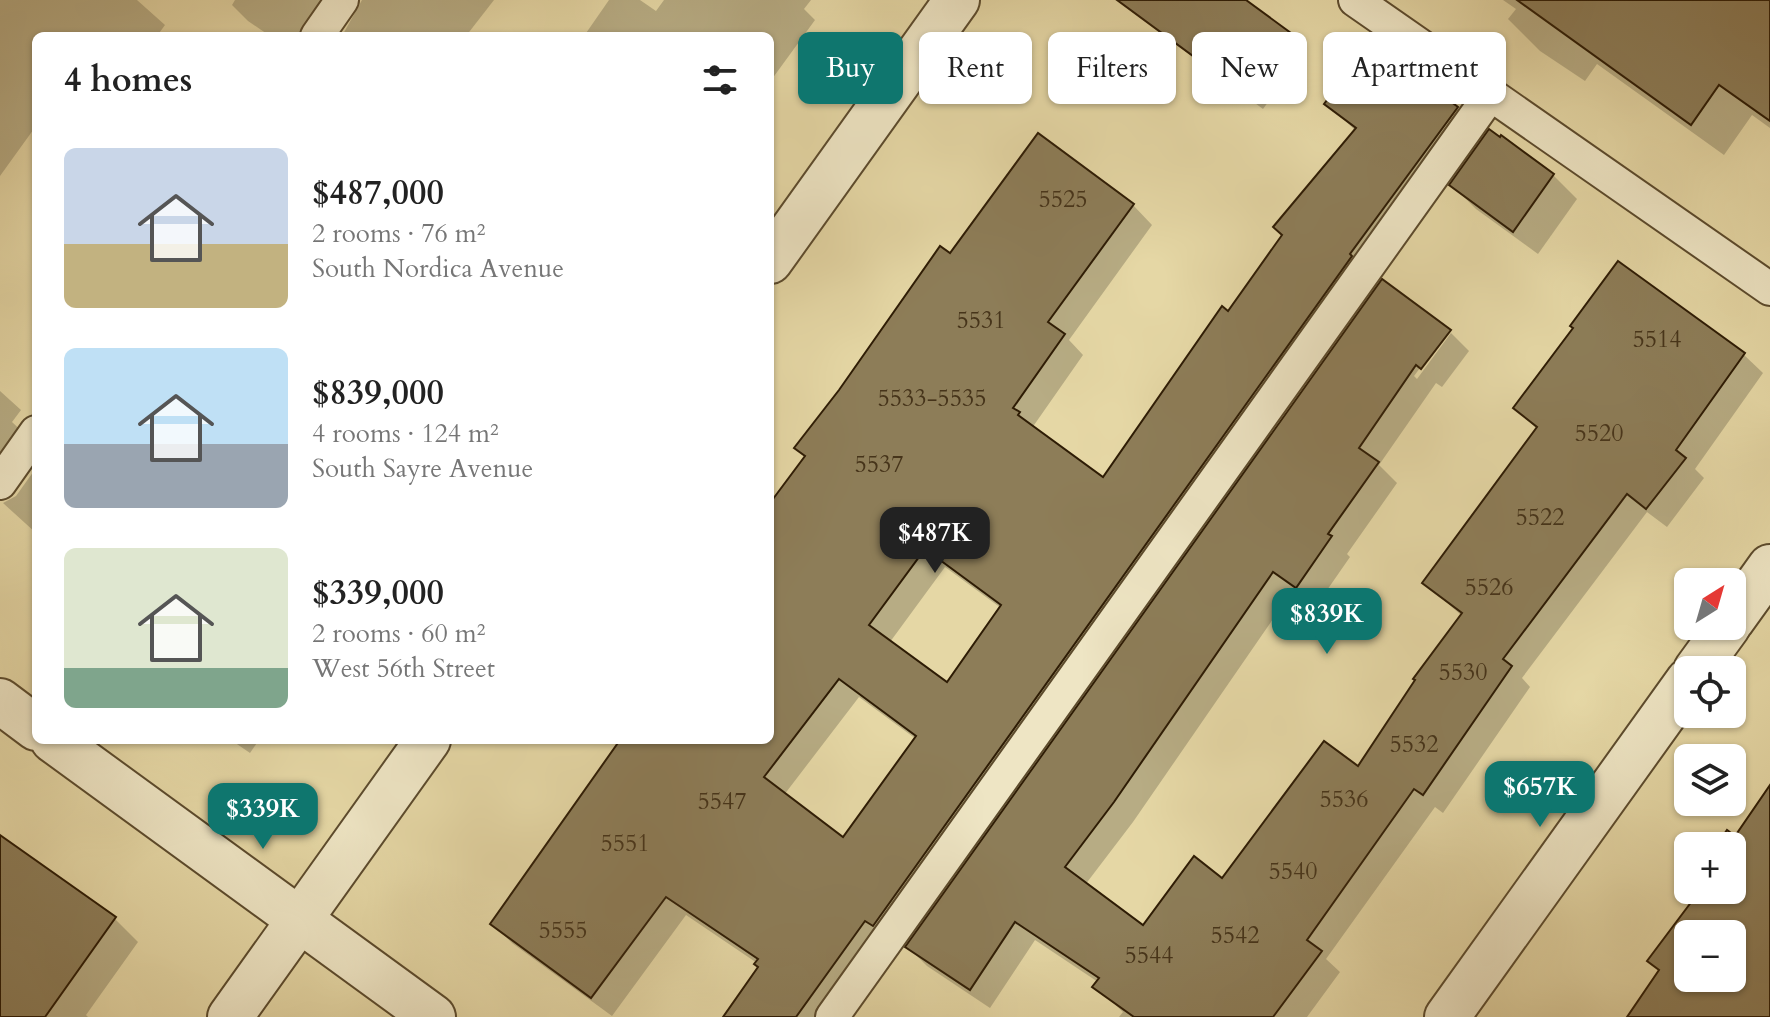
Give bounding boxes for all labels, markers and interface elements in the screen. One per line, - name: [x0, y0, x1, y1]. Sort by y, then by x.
- chip: Buy: [798, 32, 903, 104]
- chip: Rent: [919, 32, 1032, 104]
- chip: Filters: [1048, 32, 1176, 104]
- chip: New: [1192, 32, 1307, 104]
- chip: Apartment: [1323, 32, 1506, 104]
- text: 4 homes: [64, 57, 192, 103]
- icon: filters: [698, 58, 742, 102]
- text: $487,000: [312, 170, 444, 216]
- icon: home: [128, 180, 224, 276]
- house number: 5525: [1038, 183, 1088, 216]
- text: 2 rooms · 76 m²: [312, 216, 485, 251]
- text: South Nordica Avenue: [312, 251, 564, 286]
- house number: 5531: [956, 304, 1006, 337]
- house number: 5514: [1632, 323, 1682, 356]
- text: $839,000: [312, 370, 444, 416]
- icon: home: [128, 380, 224, 476]
- house number: 5533-5535: [877, 382, 987, 415]
- text: 4 rooms · 124 m²: [312, 416, 499, 451]
- house number: 5520: [1574, 417, 1624, 450]
- house number: 5537: [854, 448, 904, 481]
- text: South Sayre Avenue: [312, 451, 533, 486]
- house number: 5522: [1515, 501, 1565, 534]
- pin: $487K: [879, 507, 991, 575]
- text: $487K: [898, 515, 972, 550]
- north arrow: [1674, 568, 1746, 640]
- map controls: [1674, 568, 1746, 992]
- text: $339,000: [312, 570, 444, 616]
- house number: 5526: [1464, 571, 1514, 604]
- icon: home: [128, 580, 224, 676]
- pin: $839K: [1271, 588, 1383, 656]
- text: $839K: [1290, 596, 1364, 631]
- text: 2 rooms · 60 m²: [312, 616, 485, 651]
- text: West 56th Street: [312, 651, 495, 686]
- house number: 5530: [1438, 656, 1488, 689]
- button: locate: [1674, 656, 1746, 728]
- house number: 5532: [1389, 728, 1439, 761]
- button: layers: [1674, 744, 1746, 816]
- pin: $657K: [1484, 761, 1596, 829]
- text: $657K: [1503, 769, 1577, 804]
- pin: $339K: [207, 783, 319, 851]
- house number: 5536: [1319, 783, 1369, 816]
- house number: 5547: [697, 785, 747, 818]
- text: $339K: [226, 791, 300, 826]
- house number: 5551: [600, 827, 650, 860]
- button: +: [1674, 832, 1746, 904]
- house number: 5540: [1268, 855, 1318, 888]
- house number: 5555: [538, 914, 588, 947]
- house number: 5542: [1210, 919, 1260, 952]
- button: −: [1674, 920, 1746, 992]
- house number: 5544: [1124, 939, 1174, 972]

